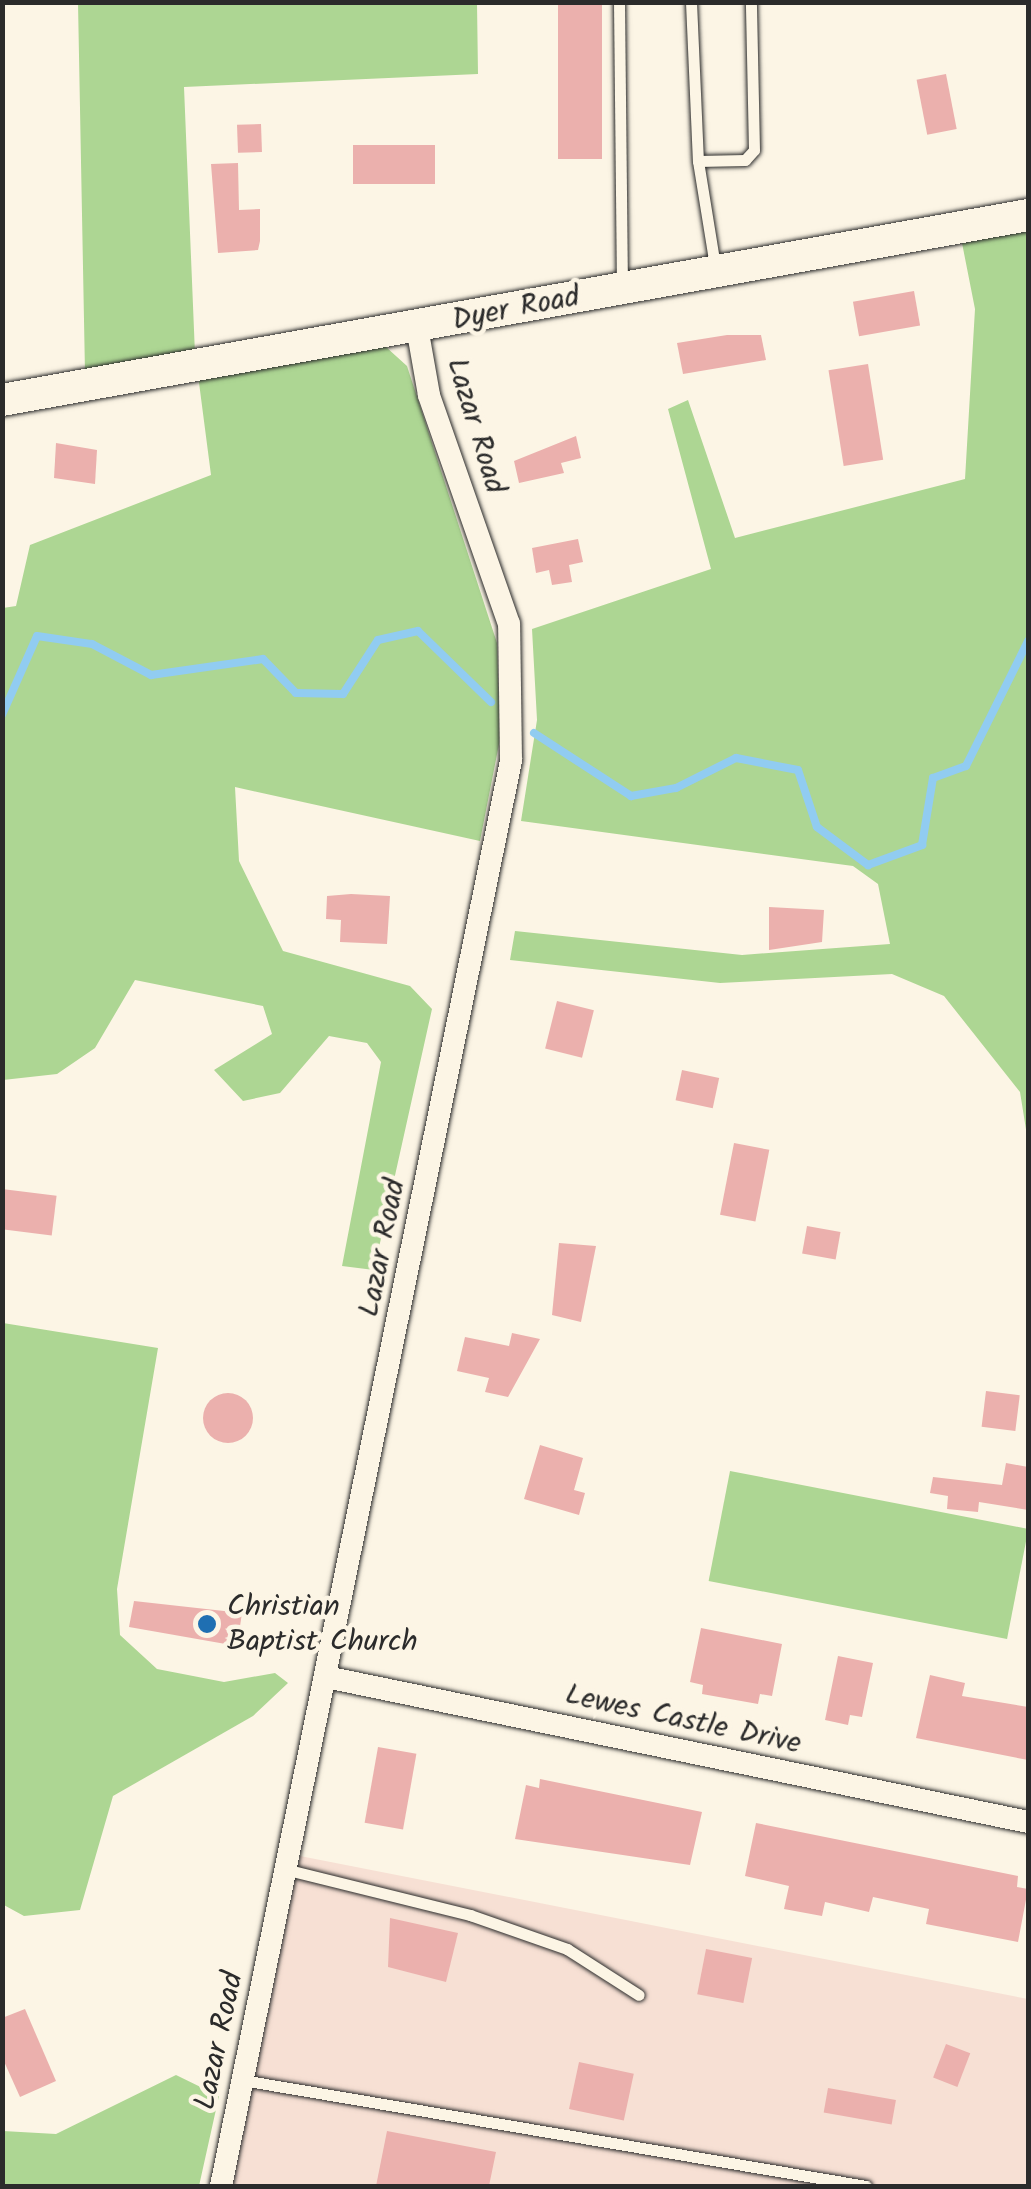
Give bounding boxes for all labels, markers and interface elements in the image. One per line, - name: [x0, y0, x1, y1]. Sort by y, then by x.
- street label: Dyer Road: [449, 279, 583, 339]
- street label: Lazar Road: [437, 354, 513, 498]
- street label: Lazar Road: [352, 1176, 414, 1320]
- place label: Christian Baptist Church: [227, 1589, 418, 1660]
- marker: Christian Baptist Church: [196, 1613, 218, 1635]
- street label: Lewes Castle Drive: [562, 1677, 804, 1763]
- street label: Lazar Road: [188, 1969, 252, 2113]

